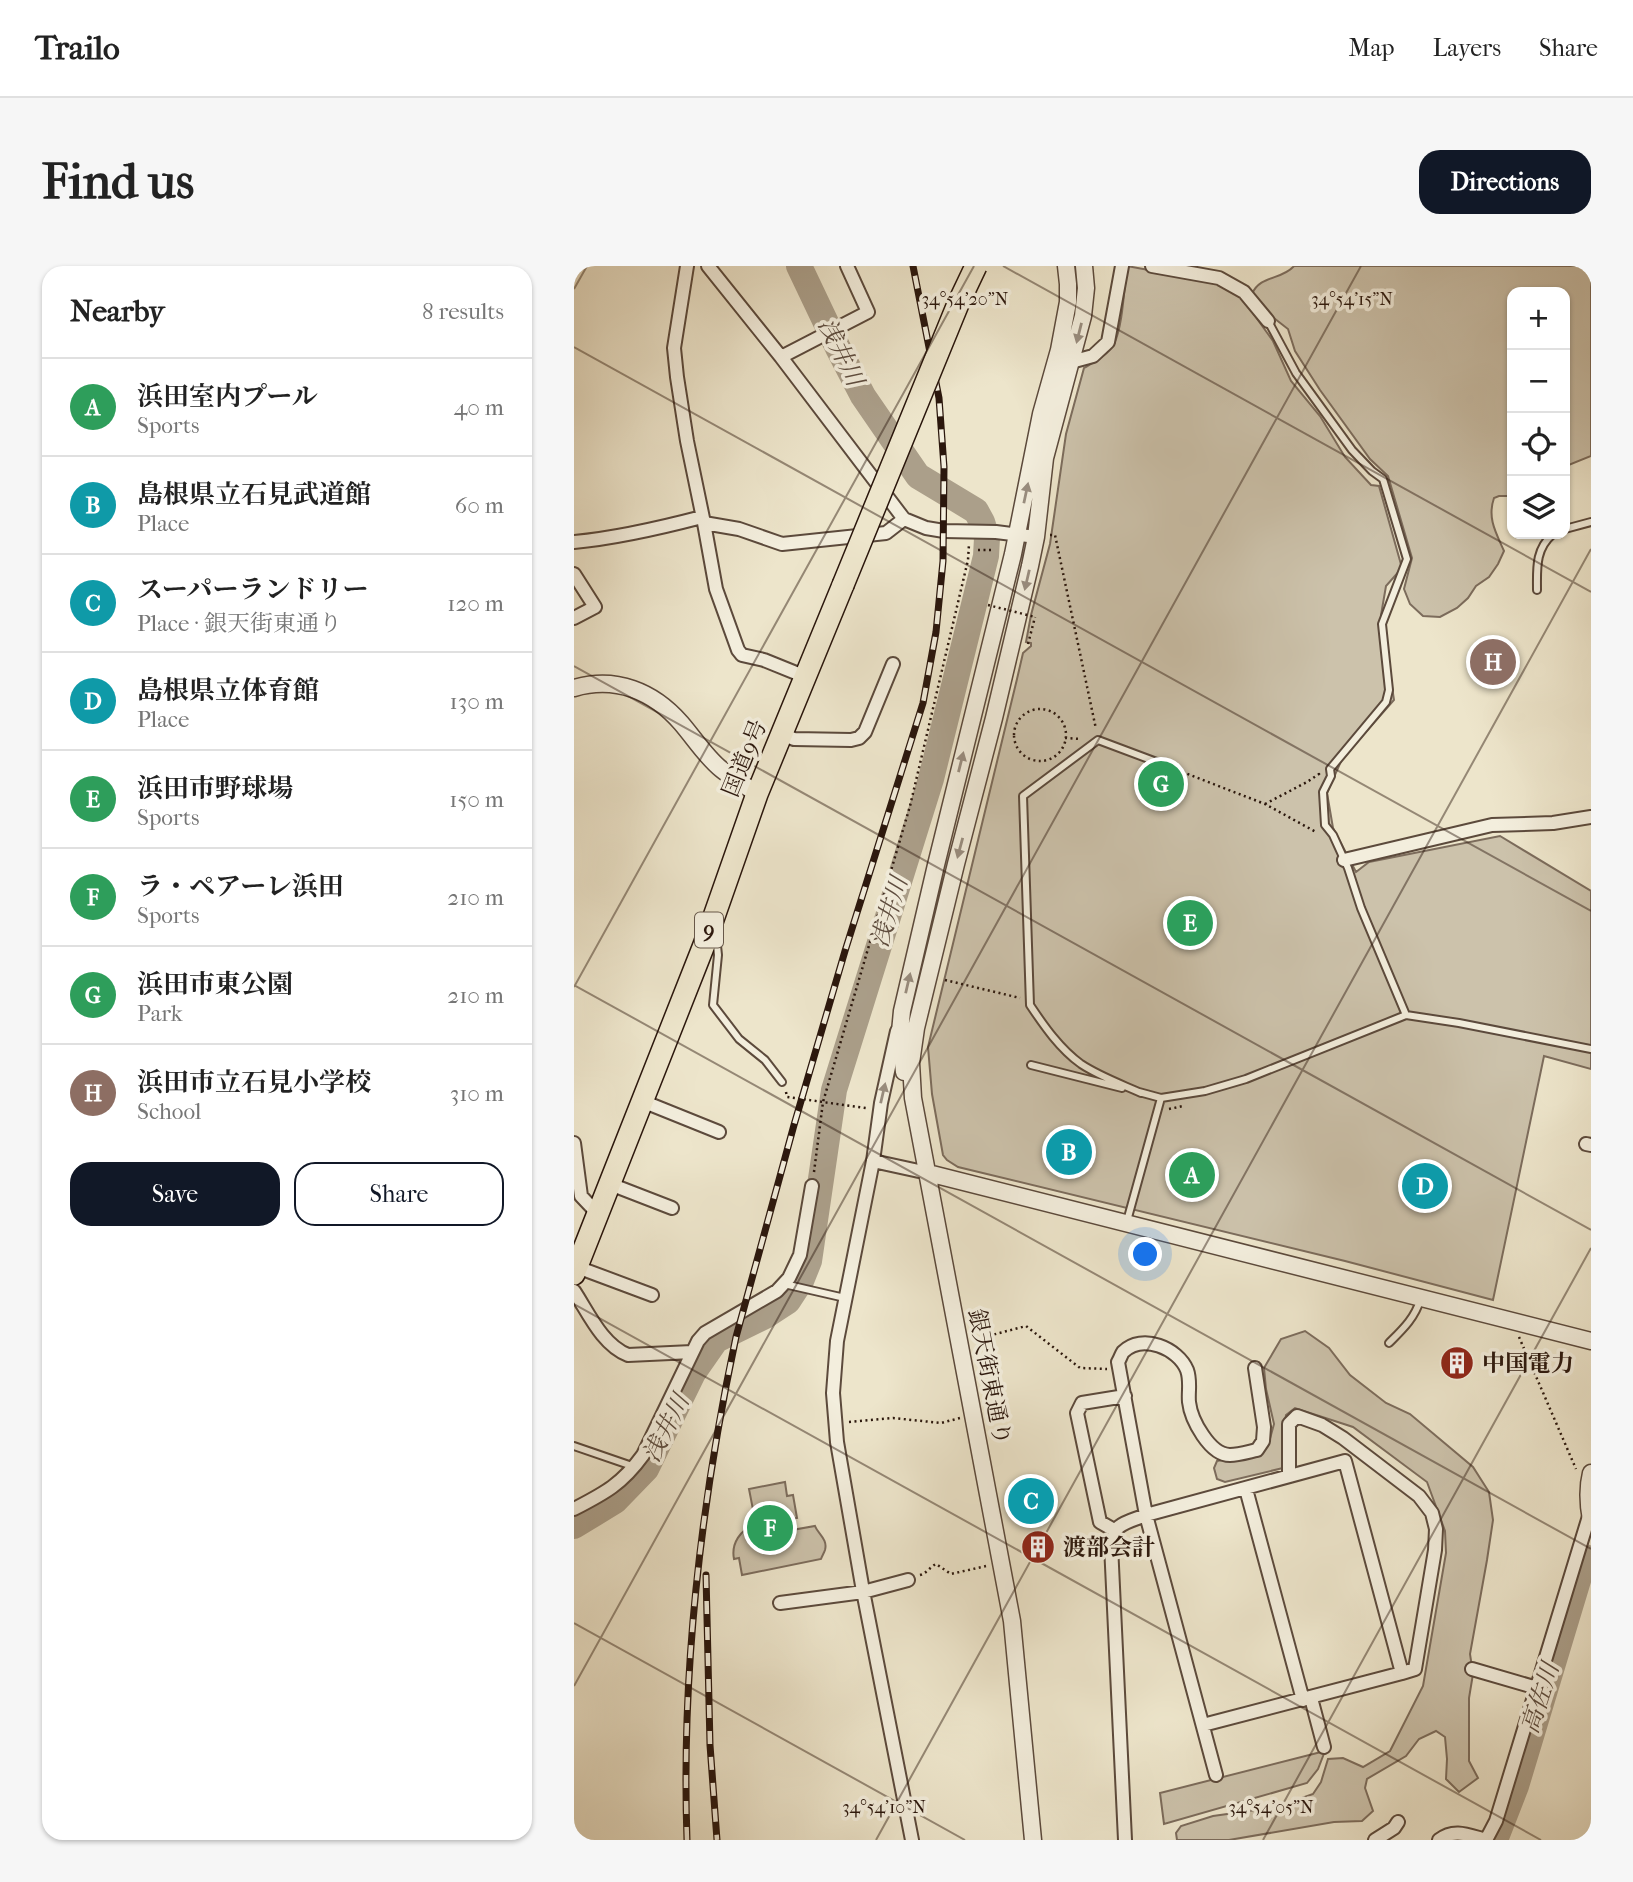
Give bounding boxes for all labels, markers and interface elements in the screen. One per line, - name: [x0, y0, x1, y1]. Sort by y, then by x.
- text: Trailo: [35, 29, 120, 68]
- text: Map: [1349, 34, 1395, 62]
- text: Layers: [1433, 34, 1501, 62]
- text: Share: [1539, 34, 1598, 62]
- button: Directions: [1419, 150, 1591, 214]
- text: Find us: [42, 153, 194, 211]
- map controls: [1507, 287, 1570, 539]
- button: +: [1507, 287, 1570, 350]
- text: 34°54'20"N: [922, 289, 1009, 310]
- text: 34°54'15"N: [1311, 289, 1393, 310]
- text: Nearby: [70, 294, 165, 329]
- text: 8 results: [422, 298, 504, 325]
- water label: 浅井川: [813, 314, 871, 393]
- one-way arrow: [1073, 323, 1084, 345]
- button: −: [1507, 350, 1570, 413]
- text: 浜田室内プール: [137, 381, 318, 412]
- text: A: [86, 394, 100, 421]
- text: 40 m: [454, 394, 504, 421]
- text: Sports: [137, 412, 199, 439]
- button: locate: [1507, 413, 1570, 476]
- button: layers: [1507, 476, 1570, 539]
- text: 島根県立石見武道館: [137, 479, 371, 510]
- one-way arrow: [1021, 482, 1032, 504]
- text: B: [86, 492, 100, 519]
- text: 60 m: [455, 492, 504, 519]
- text: Place: [137, 510, 189, 537]
- one-way arrow: [1021, 569, 1032, 591]
- text: スーパーランドリー: [137, 574, 368, 605]
- text: C: [85, 590, 101, 617]
- text: 120 m: [447, 590, 504, 617]
- text: Place · 銀天街東通り: [137, 610, 342, 637]
- pin: H: [1470, 636, 1516, 688]
- text: 島根県立体育館: [137, 675, 319, 706]
- text: D: [84, 688, 102, 715]
- text: 130 m: [450, 688, 504, 715]
- text: Place: [137, 706, 189, 733]
- street label: 国道9号: [717, 716, 772, 801]
- one-way arrow: [956, 751, 967, 773]
- pin: G: [1138, 758, 1184, 810]
- text: 浜田市野球場: [137, 773, 293, 804]
- text: E: [86, 786, 100, 813]
- text: 150 m: [449, 786, 504, 813]
- text: Sports: [137, 804, 199, 831]
- one-way arrow: [954, 837, 965, 859]
- text: ラ・ペアーレ浜田: [137, 871, 344, 902]
- water label: 浅井川: [865, 871, 914, 951]
- text: F: [87, 884, 99, 911]
- text: 210 m: [447, 884, 504, 911]
- pin: E: [1167, 897, 1213, 949]
- text: Sports: [137, 902, 199, 929]
- road number: 9: [695, 912, 723, 948]
- text: 浜田市東公園: [137, 969, 293, 1000]
- one-way arrow: [903, 972, 914, 994]
- text: G: [85, 982, 101, 1009]
- text: 210 m: [447, 982, 504, 1009]
- text: Park: [137, 1000, 183, 1027]
- text: 浜田市立石見小学校: [137, 1067, 371, 1098]
- text: H: [84, 1080, 102, 1107]
- text: 310 m: [450, 1080, 504, 1107]
- one-way arrow: [878, 1082, 889, 1104]
- text: School: [137, 1098, 201, 1125]
- pin: B: [1046, 1126, 1092, 1178]
- pin: A: [1169, 1149, 1215, 1201]
- pin: D: [1402, 1160, 1448, 1212]
- button: Save: [70, 1162, 280, 1226]
- button: Share: [294, 1162, 504, 1226]
- your location: [1128, 1237, 1162, 1271]
- street label: 銀天街東通り: [963, 1307, 1016, 1447]
- building icon: 中国電力: [1438, 1344, 1476, 1382]
- place label: 中国電力: [1482, 1350, 1574, 1377]
- water label: 浅井川: [637, 1387, 696, 1466]
- pin: C: [1008, 1475, 1054, 1527]
- pin: F: [747, 1502, 793, 1554]
- building icon: 渡部会計: [1019, 1528, 1057, 1566]
- place label: 渡部会計: [1063, 1534, 1155, 1561]
- water label: 高佐川: [1516, 1657, 1565, 1737]
- text: 34°54'10"N: [842, 1797, 926, 1818]
- text: 34°54'05"N: [1228, 1797, 1314, 1818]

